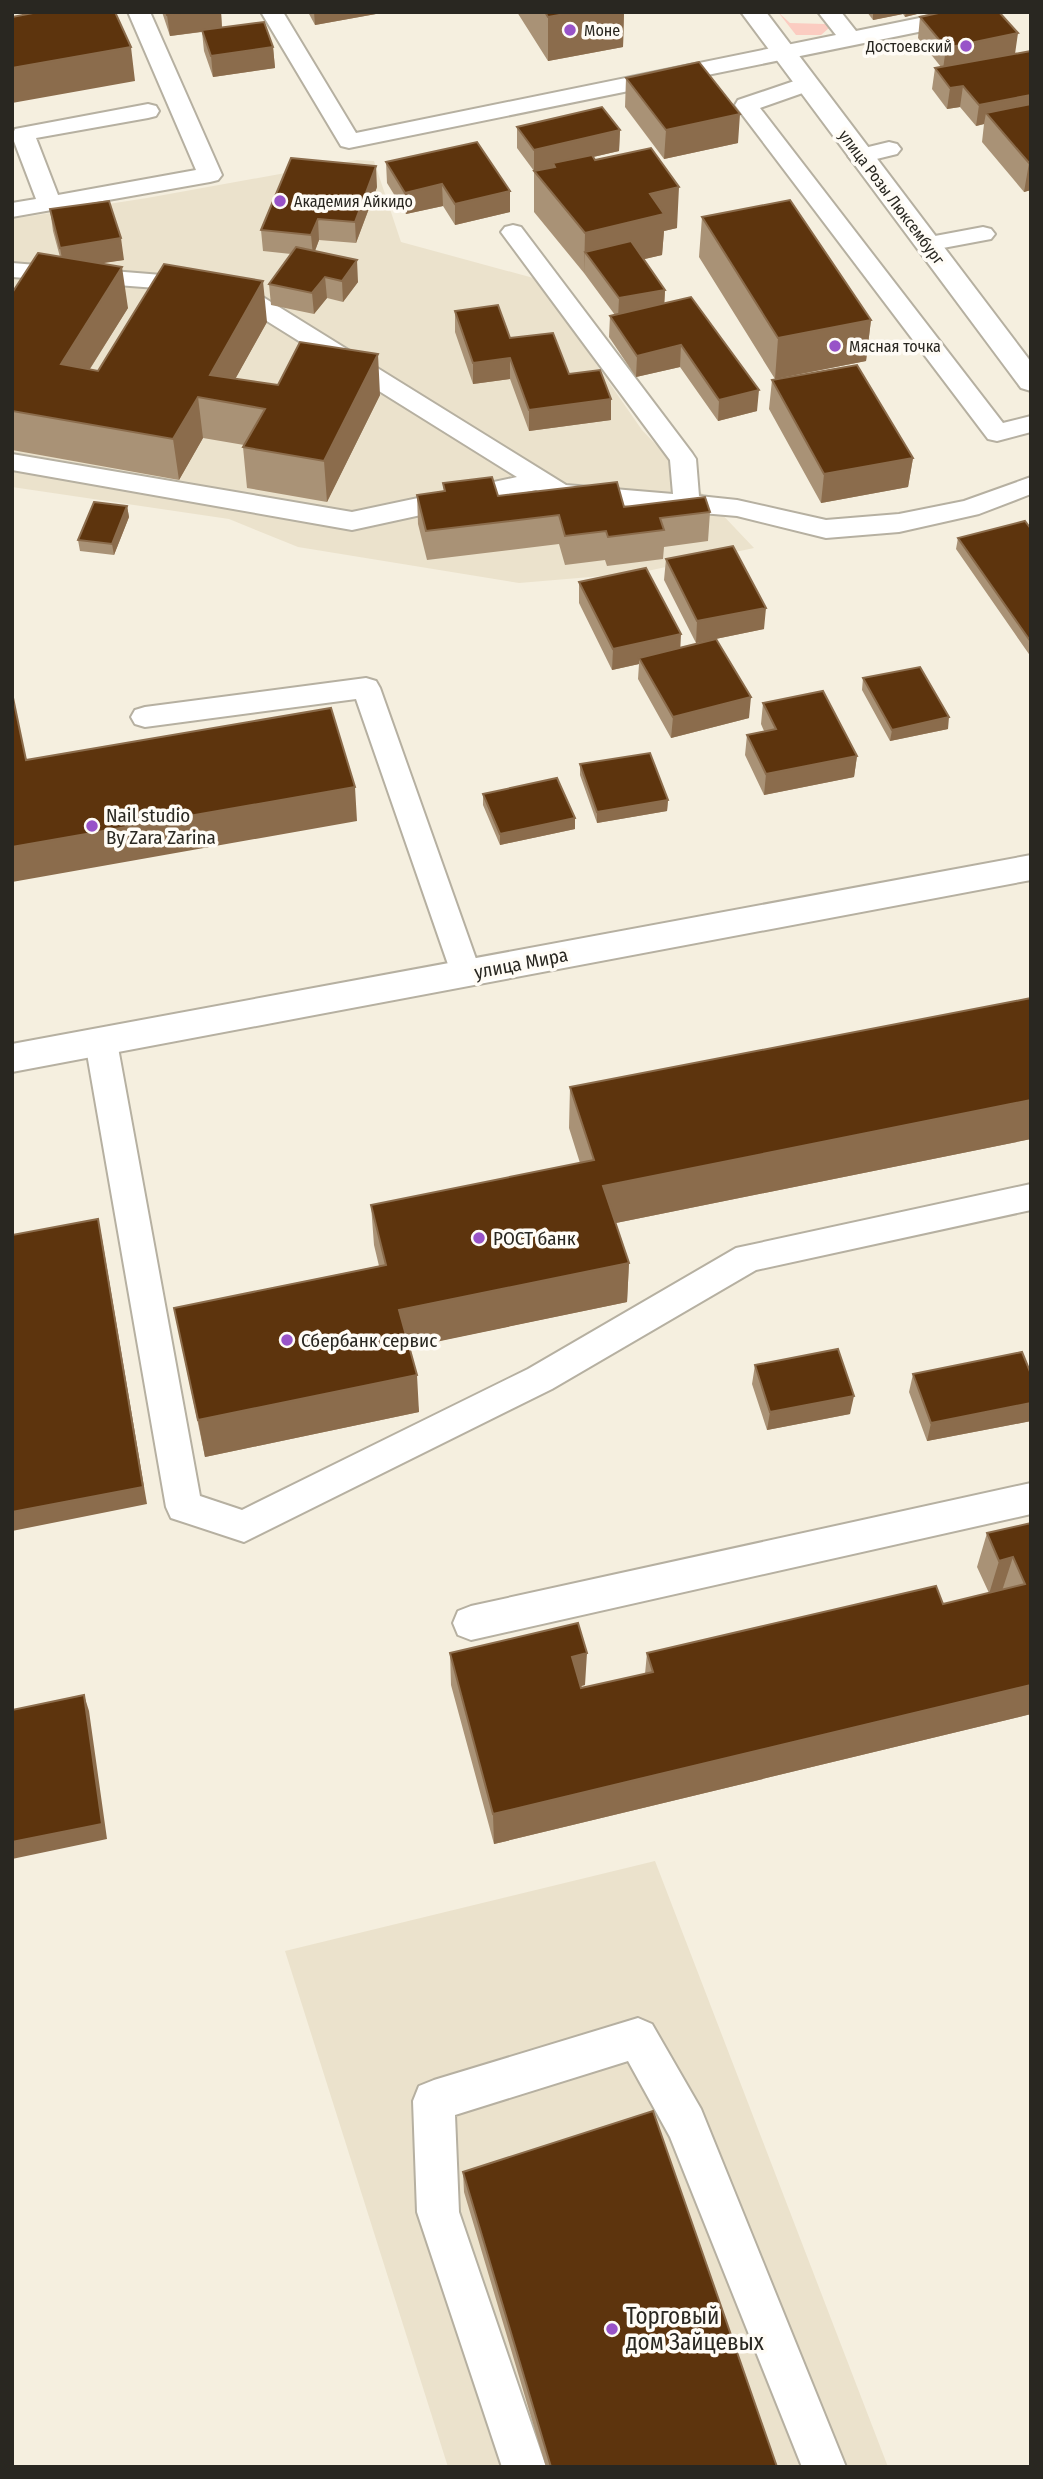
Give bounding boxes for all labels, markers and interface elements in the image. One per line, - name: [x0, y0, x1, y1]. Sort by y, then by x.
- place label: Моне: [584, 21, 620, 40]
- marker: Моне: [562, 22, 578, 38]
- place label: Достоевский: [865, 37, 952, 56]
- marker: Достоевский: [958, 38, 974, 54]
- street label: улица Розы Люксембург: [835, 126, 949, 269]
- place label: Академия Айкидо: [294, 192, 413, 211]
- marker: Академия Айкидо: [272, 193, 288, 209]
- place label: Мясная точка: [849, 337, 941, 356]
- marker: Мясная точка: [827, 338, 843, 354]
- place label: Nail studio By Zara Zarina: [106, 804, 216, 849]
- marker: Nail studio By Zara Zarina: [84, 818, 100, 834]
- street label: улица Мира: [472, 943, 570, 984]
- place label: РОСТ банк: [493, 1227, 576, 1250]
- marker: РОСТ банк: [471, 1230, 487, 1246]
- place label: Сбербанк сервис: [301, 1329, 437, 1352]
- marker: Сбербанк сервис: [279, 1332, 295, 1348]
- place label: Торговый дом Зайцевых: [626, 2302, 764, 2356]
- marker: Торговый дом Зайцевых: [604, 2321, 620, 2337]

